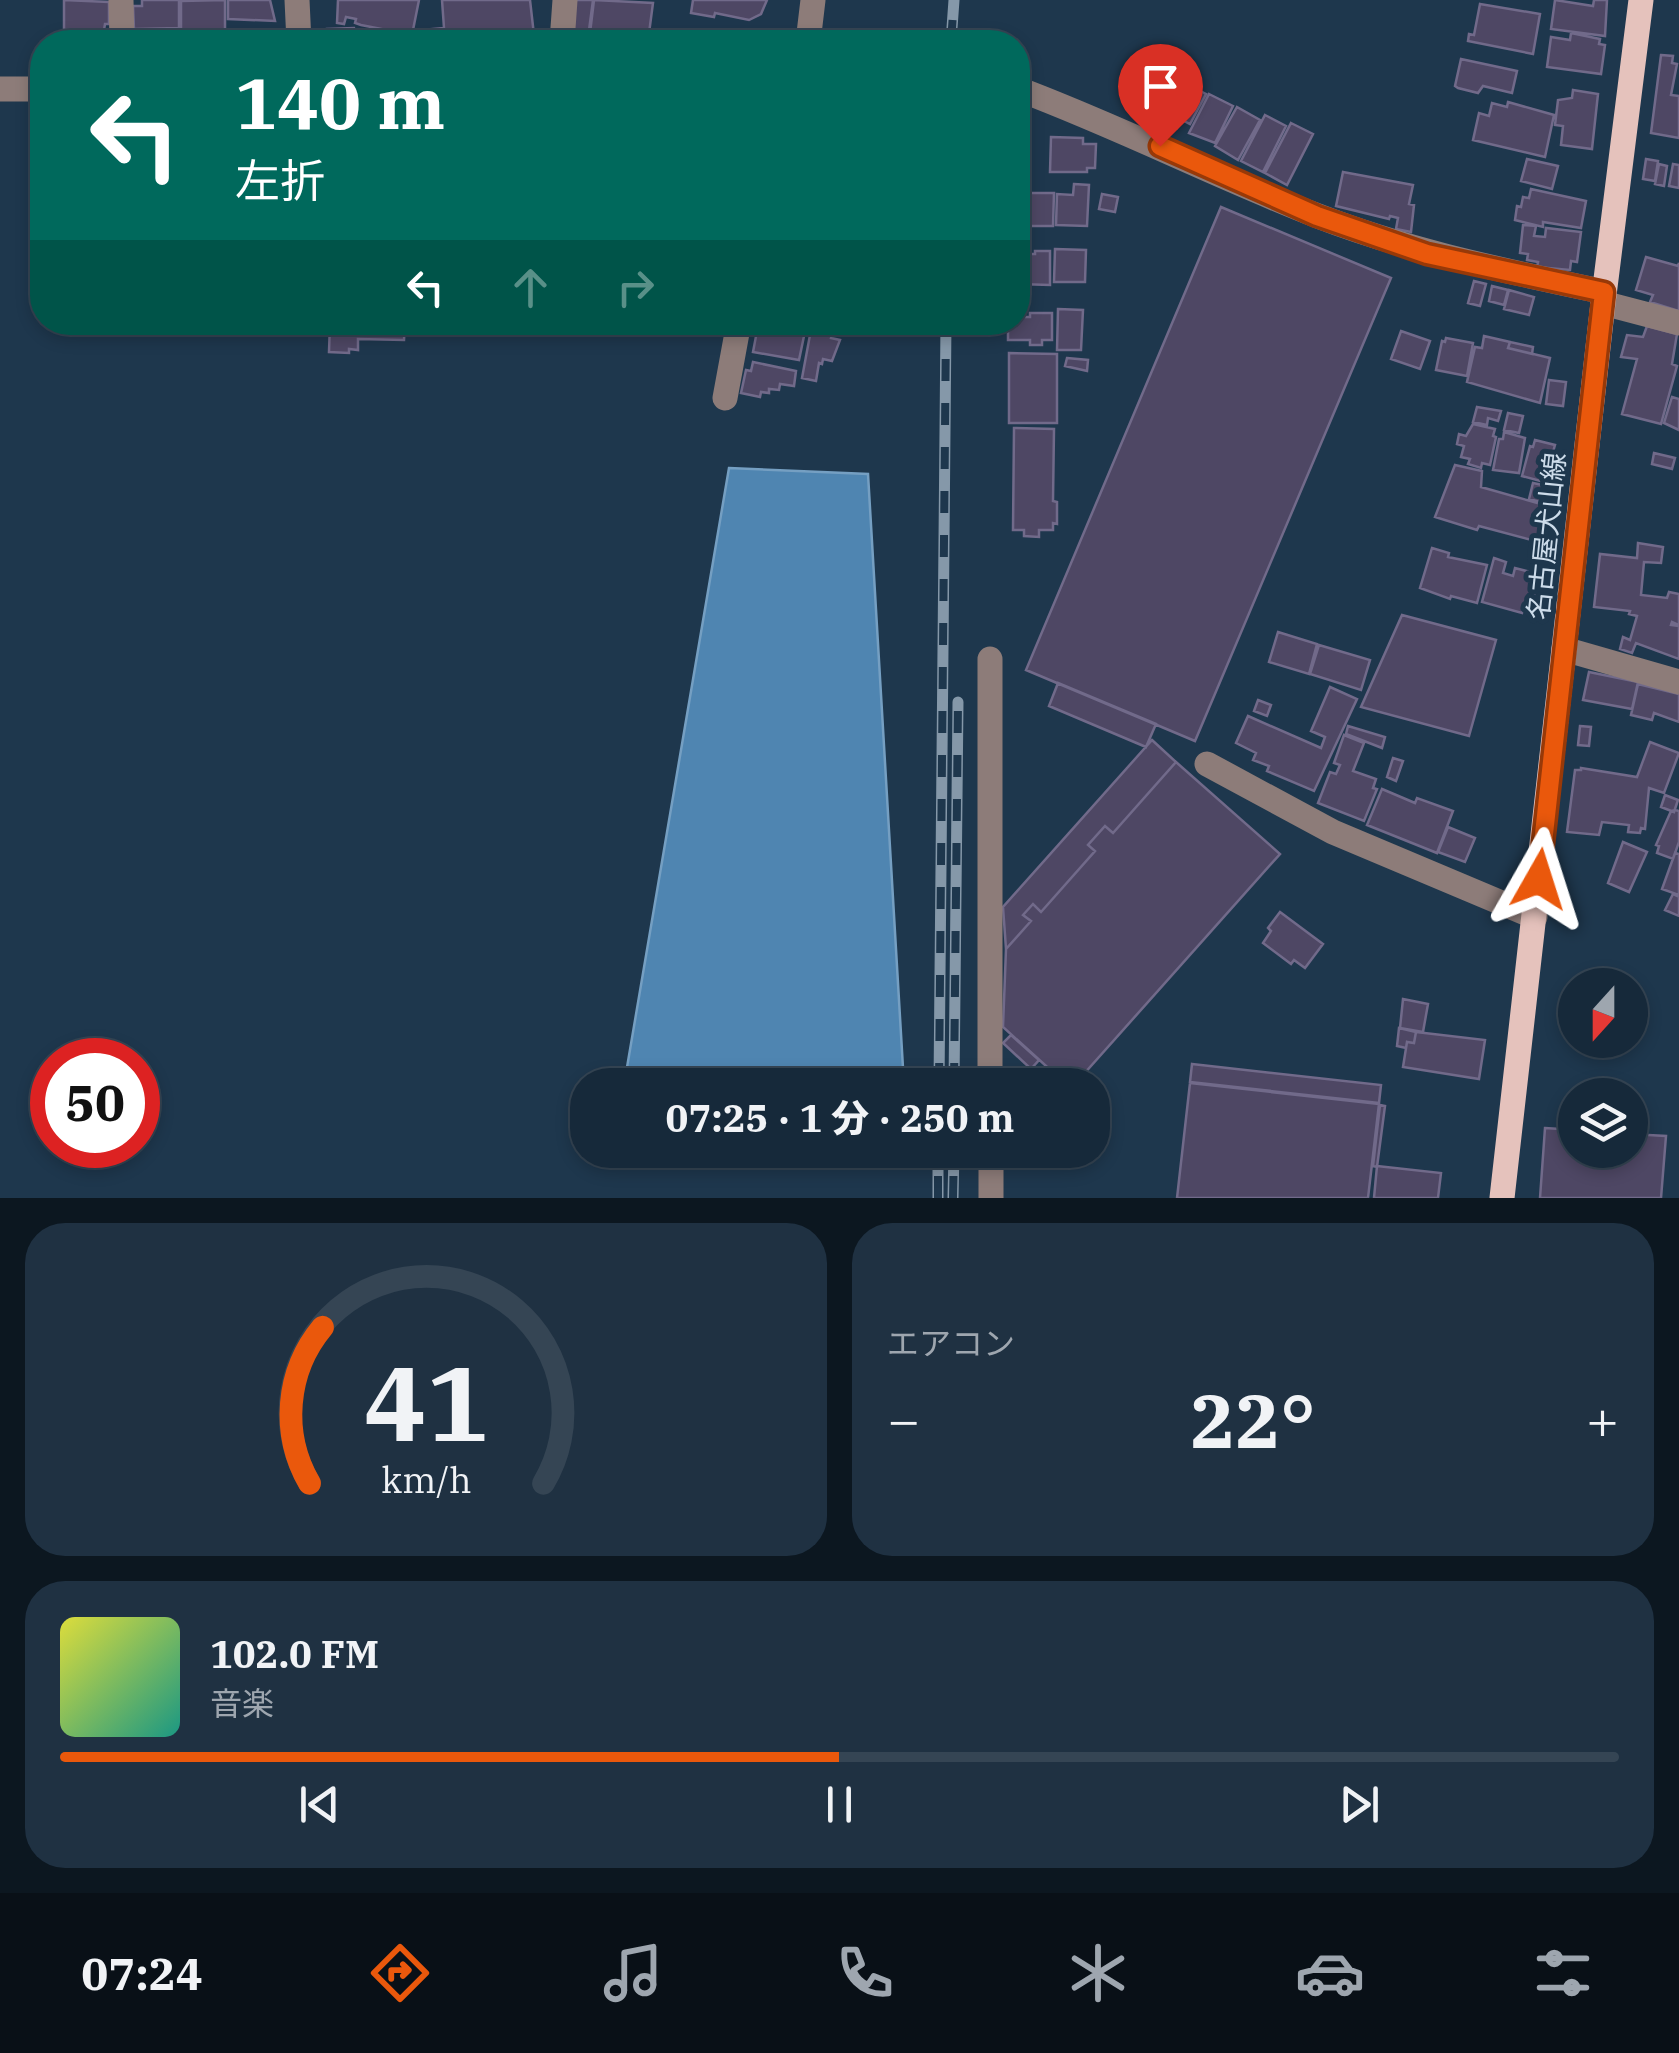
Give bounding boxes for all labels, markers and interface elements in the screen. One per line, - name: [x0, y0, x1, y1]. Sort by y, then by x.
- pin: [1118, 44, 1203, 147]
- text: 140 m: [235, 57, 445, 148]
- icon: arrive: [1133, 59, 1188, 114]
- icon: left: [70, 70, 200, 200]
- text: 左折: [235, 151, 325, 209]
- icon: left: [398, 260, 453, 315]
- icon: ahead: [503, 260, 558, 315]
- icon: right: [608, 260, 663, 315]
- street label: 名古屋犬山線: [1519, 451, 1573, 621]
- position arrow: [1487, 827, 1591, 931]
- north arrow: [1558, 968, 1648, 1058]
- map controls: [1558, 968, 1648, 1168]
- speed limit sign: 50: [30, 1038, 160, 1168]
- button: layers: [1558, 1078, 1648, 1168]
- text: 07:25 · 1 分 · 250 m: [666, 1093, 1014, 1142]
- text: エアコン: [887, 1322, 1015, 1364]
- text: 41: [364, 1334, 488, 1470]
- text: 22°: [1190, 1371, 1316, 1469]
- text: −: [887, 1384, 920, 1455]
- text: +: [1586, 1384, 1619, 1455]
- text: km/h: [381, 1456, 471, 1503]
- text: 102.0 FM: [210, 1629, 379, 1678]
- text: 音楽: [210, 1682, 274, 1724]
- icon: previous: [292, 1777, 347, 1832]
- icon: pause: [812, 1777, 867, 1832]
- icon: next: [1332, 1777, 1387, 1832]
- icon: directions: [365, 1938, 435, 2008]
- icon: music: [598, 1938, 668, 2008]
- icon: phone: [830, 1938, 900, 2008]
- icon: climate: [1063, 1938, 1133, 2008]
- icon: car: [1295, 1938, 1365, 2008]
- icon: filters: [1528, 1938, 1598, 2008]
- text: 07:24: [81, 1944, 203, 2002]

